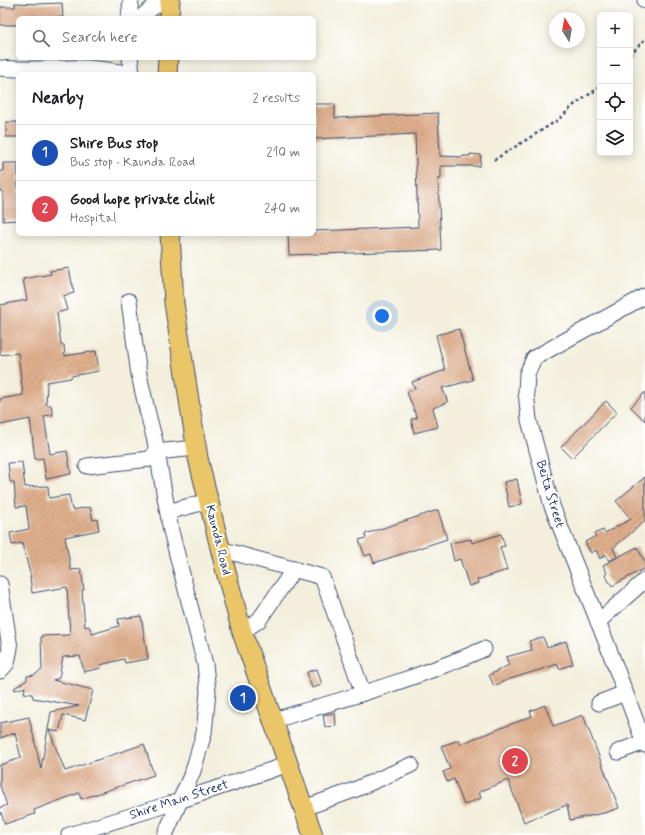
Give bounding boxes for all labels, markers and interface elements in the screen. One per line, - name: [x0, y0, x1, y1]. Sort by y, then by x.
- north arrow: [549, 12, 585, 48]
- map controls: [597, 12, 633, 156]
- button: +: [597, 12, 633, 48]
- search box: [16, 16, 316, 60]
- icon: search: [30, 27, 52, 49]
- text: Search here: [62, 28, 138, 48]
- button: −: [597, 48, 633, 84]
- button: locate: [597, 84, 633, 120]
- text: Nearby: [32, 87, 84, 109]
- text: 2 results: [253, 90, 300, 107]
- button: layers: [597, 120, 633, 156]
- text: Shire Bus stop: [70, 134, 159, 154]
- text: 1: [42, 144, 48, 161]
- text: 210 m: [266, 144, 300, 161]
- text: Bus stop · Kaunda Road: [70, 154, 195, 171]
- text: Good hope private clinit: [70, 190, 215, 210]
- text: 2: [42, 200, 48, 217]
- text: 240 m: [264, 200, 300, 217]
- text: Hospital: [70, 210, 116, 227]
- your location: [372, 306, 392, 326]
- street label: Beita Street: [532, 458, 568, 530]
- street label: Kaunda Road: [201, 503, 235, 577]
- pin: 1: [230, 683, 256, 713]
- pin: 2: [502, 746, 528, 776]
- street label: Shire Main Street: [127, 776, 231, 824]

